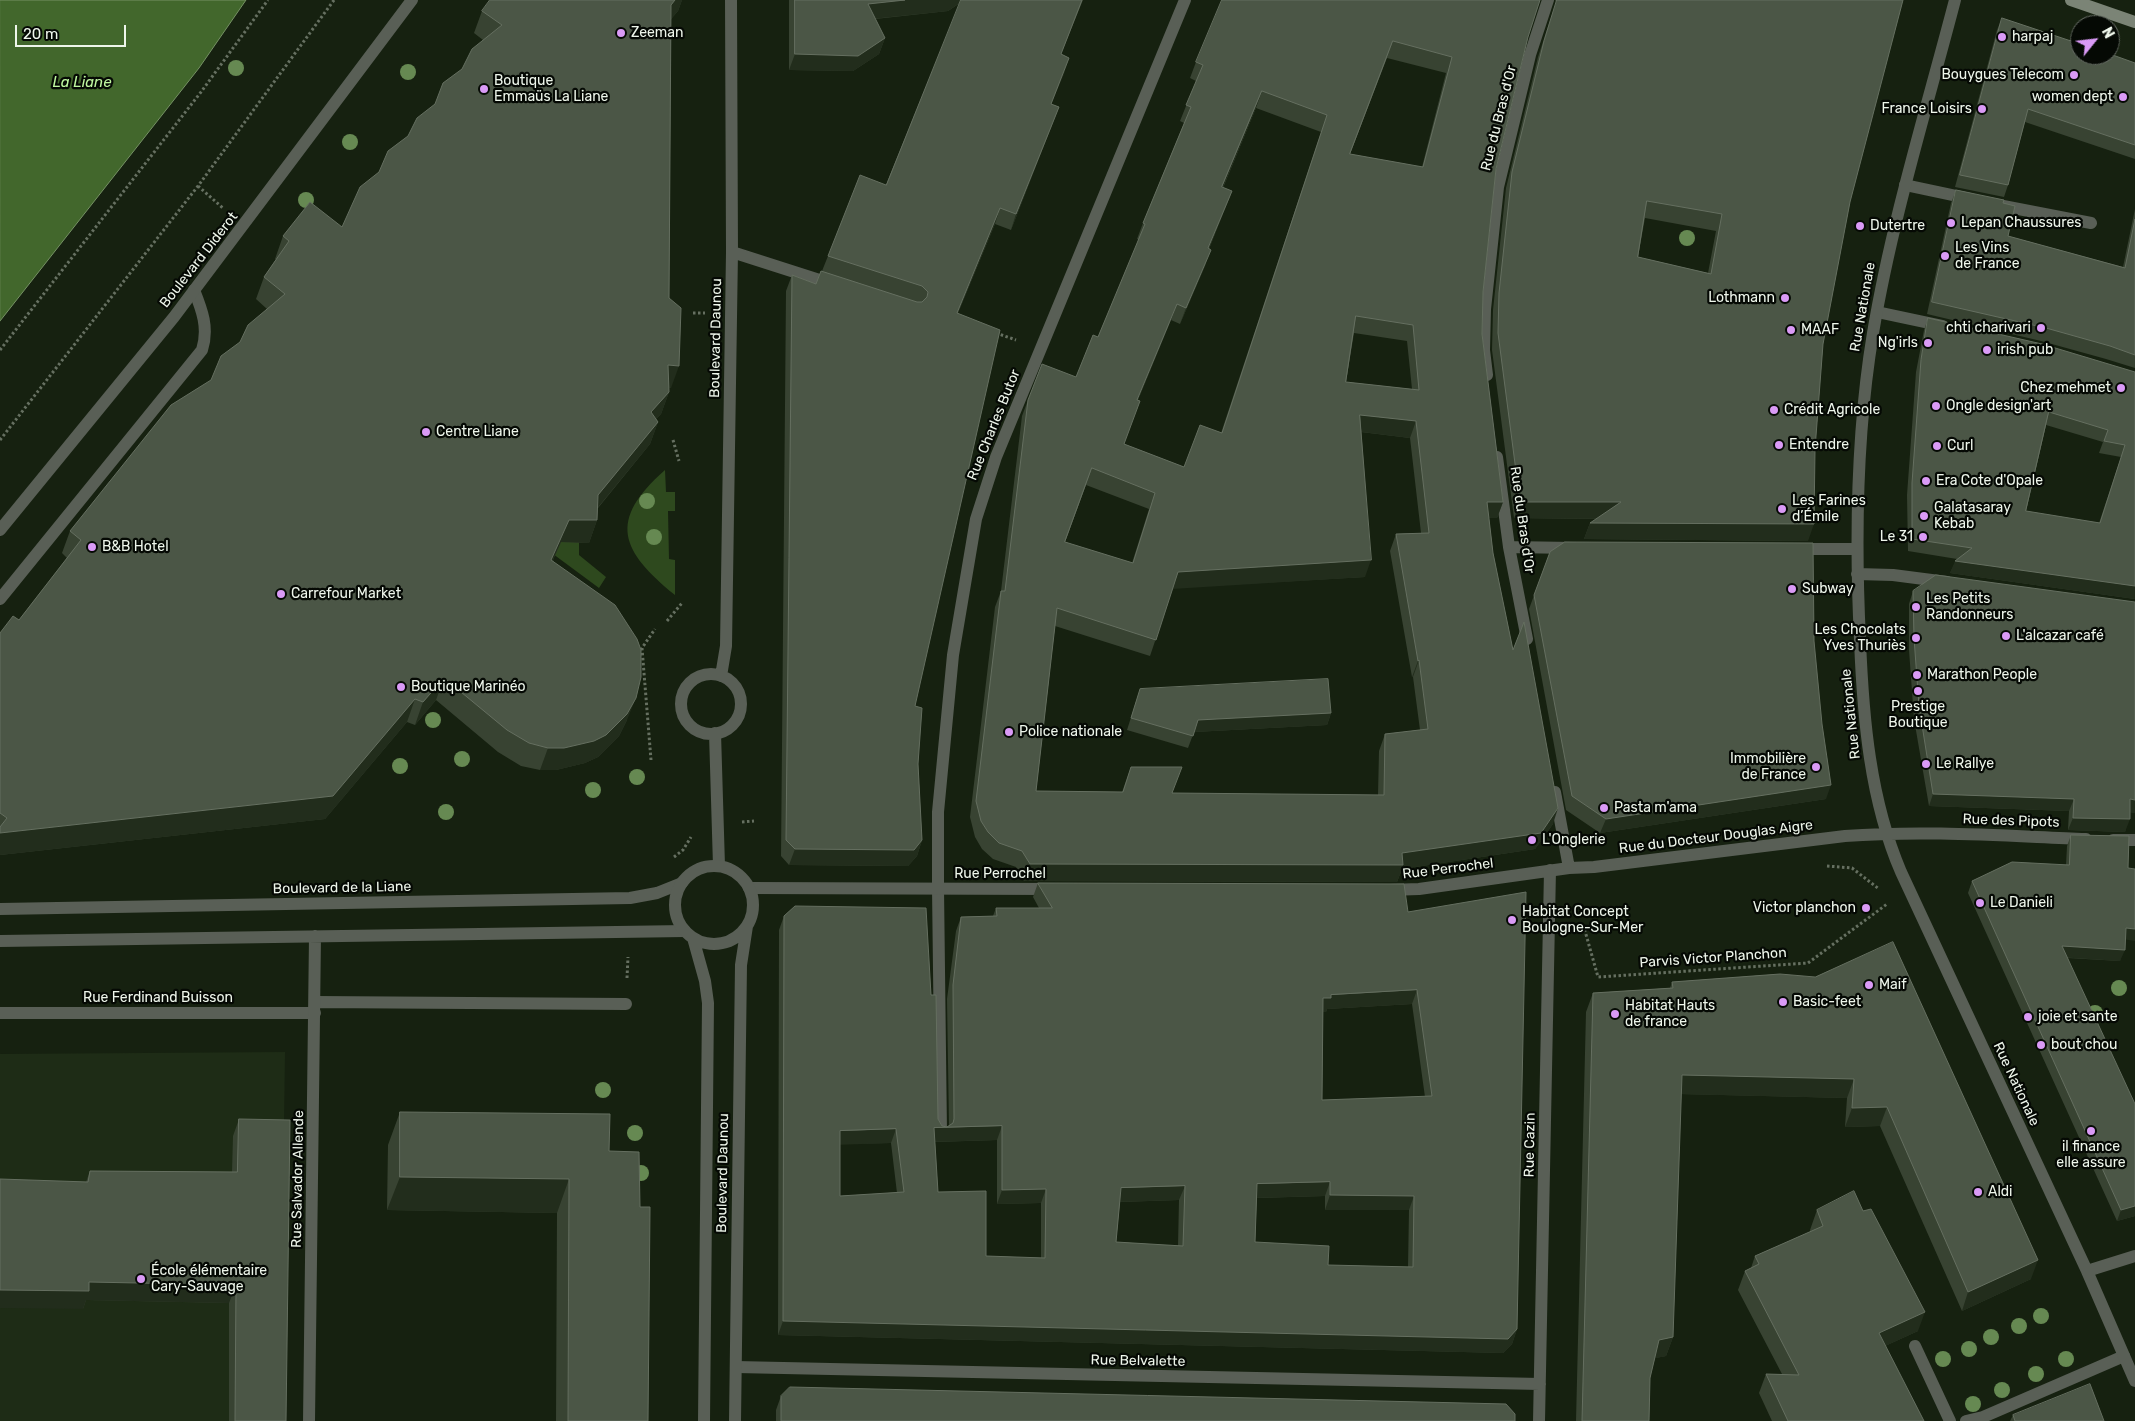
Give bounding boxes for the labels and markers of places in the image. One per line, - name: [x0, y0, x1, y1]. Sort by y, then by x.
- place label: Zeeman: [631, 25, 684, 41]
- marker: Zeeman: [615, 27, 627, 39]
- place label: harpaj: [2012, 29, 2053, 45]
- marker: harpaj: [1996, 31, 2008, 43]
- place label: Bouygues Telecom: [1941, 67, 2064, 83]
- marker: Bouygues Telecom: [2068, 69, 2080, 81]
- place label: Boutique Emmaüs La Liane: [494, 73, 608, 105]
- marker: Boutique Emmaüs La Liane: [478, 83, 490, 95]
- place label: women dept: [2032, 89, 2113, 105]
- marker: women dept: [2117, 91, 2129, 103]
- place label: France Loisirs: [1881, 101, 1972, 117]
- marker: France Loisirs: [1976, 103, 1988, 115]
- place label: Lepan Chaussures: [1961, 215, 2081, 231]
- marker: Lepan Chaussures: [1945, 217, 1957, 229]
- place label: Dutertre: [1870, 218, 1925, 234]
- marker: Dutertre: [1854, 220, 1866, 232]
- place label: Les Vins de France: [1955, 240, 2020, 272]
- marker: Les Vins de France: [1939, 250, 1951, 262]
- place label: Lothmann: [1708, 290, 1775, 306]
- marker: Lothmann: [1779, 292, 1791, 304]
- place label: chti charivari: [1946, 320, 2031, 336]
- place label: MAAF: [1801, 322, 1839, 338]
- marker: chti charivari: [2035, 322, 2047, 334]
- marker: MAAF: [1785, 324, 1797, 336]
- place label: Ng'irls: [1878, 335, 1918, 351]
- marker: Ng'irls: [1922, 337, 1934, 349]
- place label: irish pub: [1997, 342, 2053, 358]
- marker: irish pub: [1981, 344, 1993, 356]
- place label: Chez mehmet: [2020, 380, 2111, 396]
- marker: Chez mehmet: [2115, 382, 2127, 394]
- place label: Ongle design'art: [1946, 398, 2051, 414]
- marker: Ongle design'art: [1930, 400, 1942, 412]
- place label: Crédit Agricole: [1784, 402, 1880, 418]
- marker: Crédit Agricole: [1768, 404, 1780, 416]
- place label: Centre Liane: [436, 424, 519, 440]
- marker: Centre Liane: [420, 426, 432, 438]
- place label: Entendre: [1789, 437, 1849, 453]
- place label: Curl: [1947, 438, 1973, 454]
- marker: Entendre: [1773, 439, 1785, 451]
- marker: Curl: [1931, 440, 1943, 452]
- place label: Era Cote d'Opale: [1936, 473, 2043, 489]
- marker: Era Cote d'Opale: [1920, 475, 1932, 487]
- place label: Les Farines d’Émile: [1792, 493, 1866, 526]
- place label: Galatasaray Kebab: [1934, 500, 2011, 532]
- marker: Les Farines d’Émile: [1776, 503, 1788, 515]
- marker: Galatasaray Kebab: [1918, 510, 1930, 522]
- place label: Le 31: [1880, 529, 1913, 545]
- marker: Le 31: [1917, 531, 1929, 543]
- place label: B&B Hotel: [102, 539, 169, 555]
- marker: B&B Hotel: [86, 541, 98, 553]
- place label: Subway: [1802, 581, 1854, 597]
- marker: Subway: [1786, 583, 1798, 595]
- place label: Carrefour Market: [291, 586, 401, 602]
- marker: Carrefour Market: [275, 588, 287, 600]
- place label: Les Petits Randonneurs: [1926, 591, 2013, 624]
- marker: Les Petits Randonneurs: [1910, 601, 1922, 613]
- place label: Les Chocolats Yves Thuriès: [1815, 622, 1906, 654]
- place label: L'alcazar café: [2016, 628, 2104, 644]
- marker: L'alcazar café: [2000, 630, 2012, 642]
- marker: Les Chocolats Yves Thuriès: [1910, 632, 1922, 644]
- place label: Marathon People: [1927, 667, 2037, 683]
- marker: Marathon People: [1911, 669, 1923, 681]
- place label: Boutique Marinéo: [411, 679, 526, 695]
- marker: Boutique Marinéo: [395, 681, 407, 693]
- marker: Prestige Boutique: [1912, 685, 1924, 697]
- place label: Prestige Boutique: [1888, 699, 1948, 732]
- place label: Police nationale: [1019, 724, 1122, 740]
- marker: Police nationale: [1003, 726, 1015, 738]
- place label: Immobilière de France: [1730, 751, 1806, 784]
- place label: Le Rallye: [1936, 756, 1994, 772]
- marker: Le Rallye: [1920, 758, 1932, 770]
- marker: Immobilière de France: [1810, 761, 1822, 773]
- place label: Pasta m'ama: [1614, 800, 1697, 816]
- marker: Pasta m'ama: [1598, 802, 1610, 814]
- place label: L'Onglerie: [1542, 832, 1606, 848]
- marker: L'Onglerie: [1526, 834, 1538, 846]
- place label: Le Danieli: [1990, 895, 2053, 911]
- marker: Le Danieli: [1974, 897, 1986, 909]
- place label: Victor planchon: [1753, 900, 1856, 916]
- marker: Victor planchon: [1860, 902, 1872, 914]
- place label: Habitat Concept Boulogne-Sur-Mer: [1522, 904, 1643, 936]
- marker: Habitat Concept Boulogne-Sur-Mer: [1506, 914, 1518, 926]
- place label: Maif: [1879, 977, 1907, 993]
- marker: Maif: [1863, 979, 1875, 991]
- place label: Basic-feet: [1793, 994, 1861, 1010]
- marker: Basic-feet: [1777, 996, 1789, 1008]
- place label: Habitat Hauts de france: [1625, 998, 1715, 1030]
- marker: Habitat Hauts de france: [1609, 1008, 1621, 1020]
- place label: joie et sante: [2038, 1009, 2118, 1025]
- marker: joie et sante: [2022, 1011, 2034, 1023]
- place label: bout chou: [2051, 1037, 2117, 1053]
- marker: bout chou: [2035, 1039, 2047, 1051]
- marker: il finance elle assure: [2085, 1125, 2097, 1137]
- place label: il finance elle assure: [2056, 1139, 2126, 1172]
- place label: Aldi: [1988, 1184, 2012, 1200]
- marker: Aldi: [1972, 1186, 1984, 1198]
- place label: École élémentaire Cary-Sauvage: [151, 1263, 267, 1295]
- marker: École élémentaire Cary-Sauvage: [135, 1273, 147, 1285]

